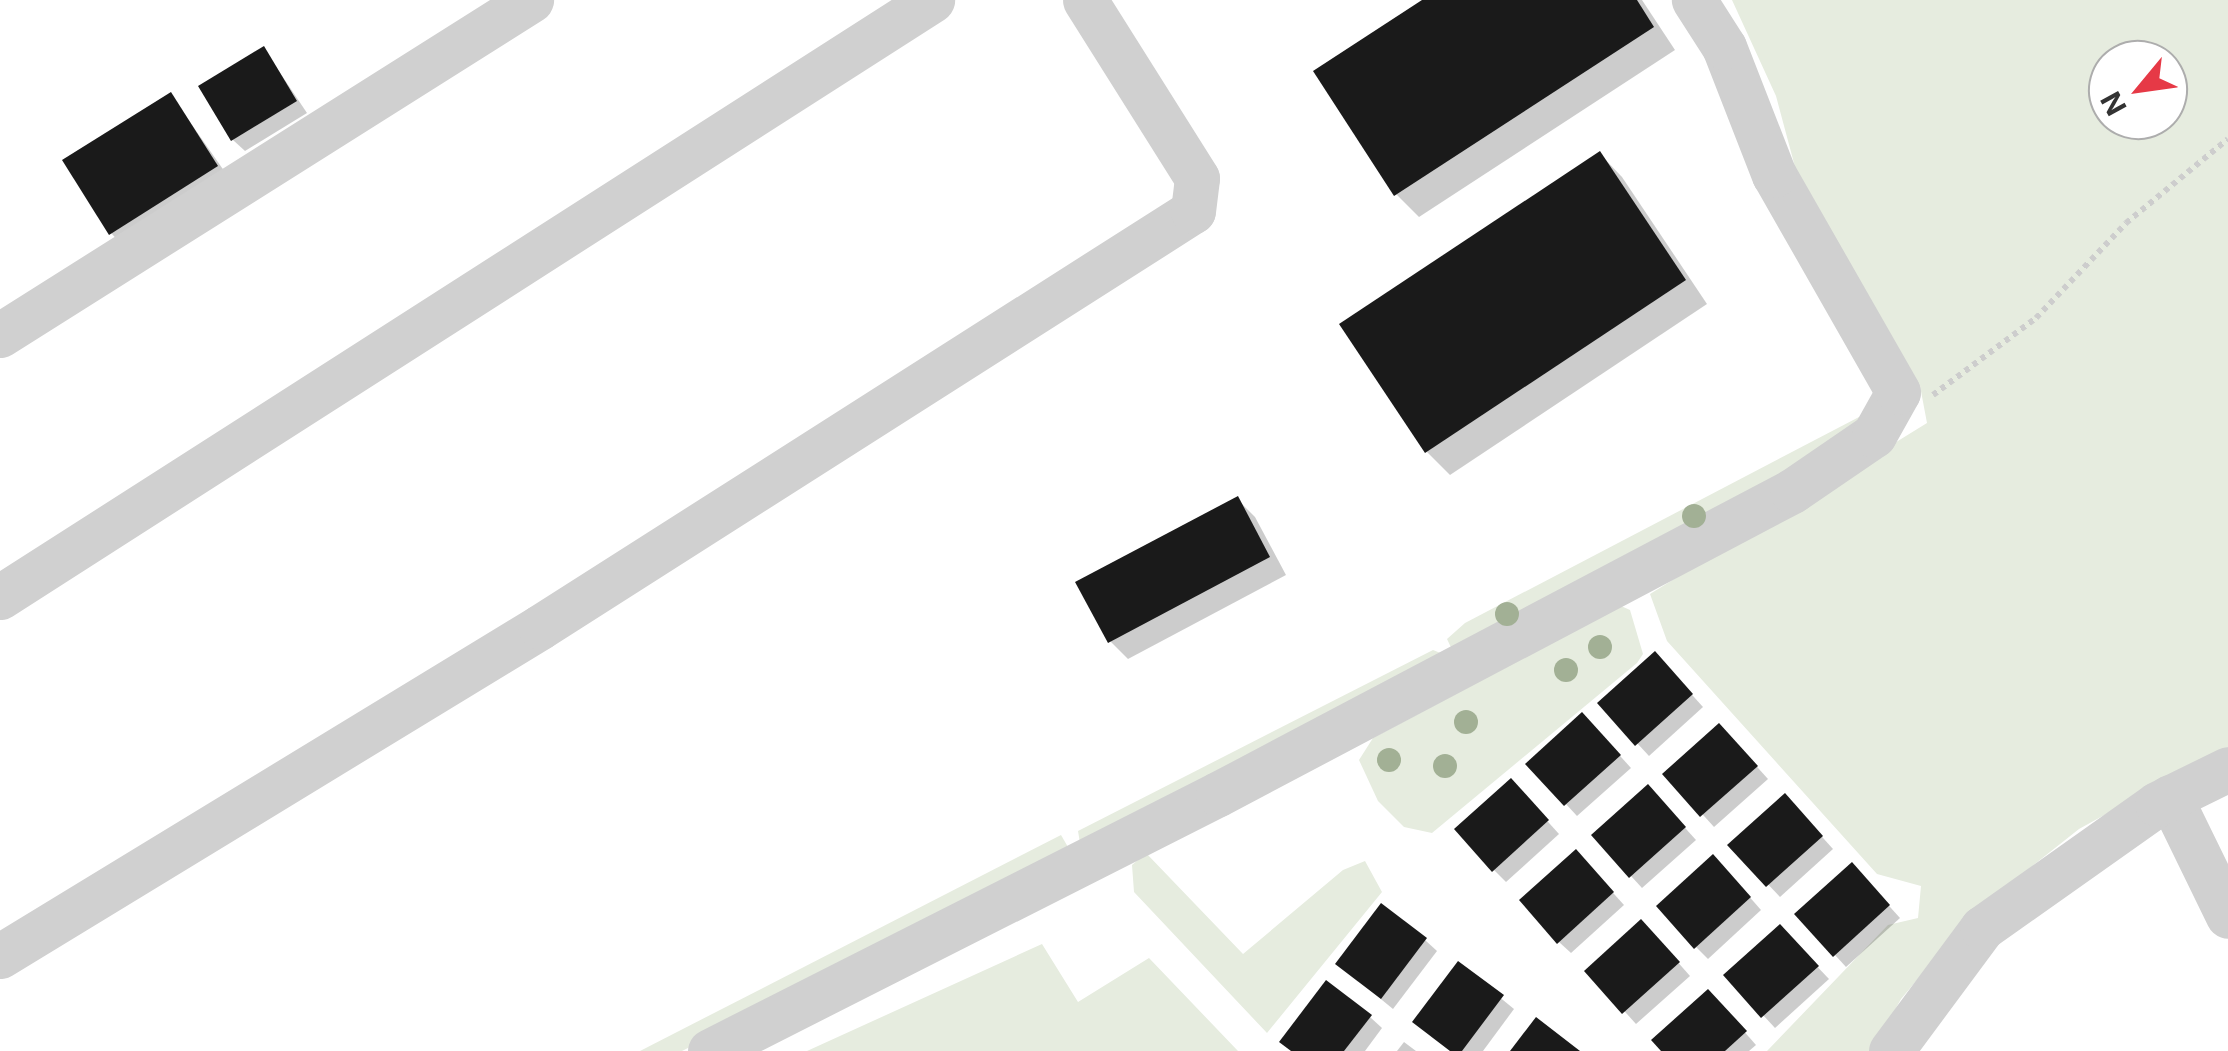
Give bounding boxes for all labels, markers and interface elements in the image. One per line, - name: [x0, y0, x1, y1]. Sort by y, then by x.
- north arrow: [2088, 40, 2188, 140]
- text: N: [2093, 86, 2134, 121]

